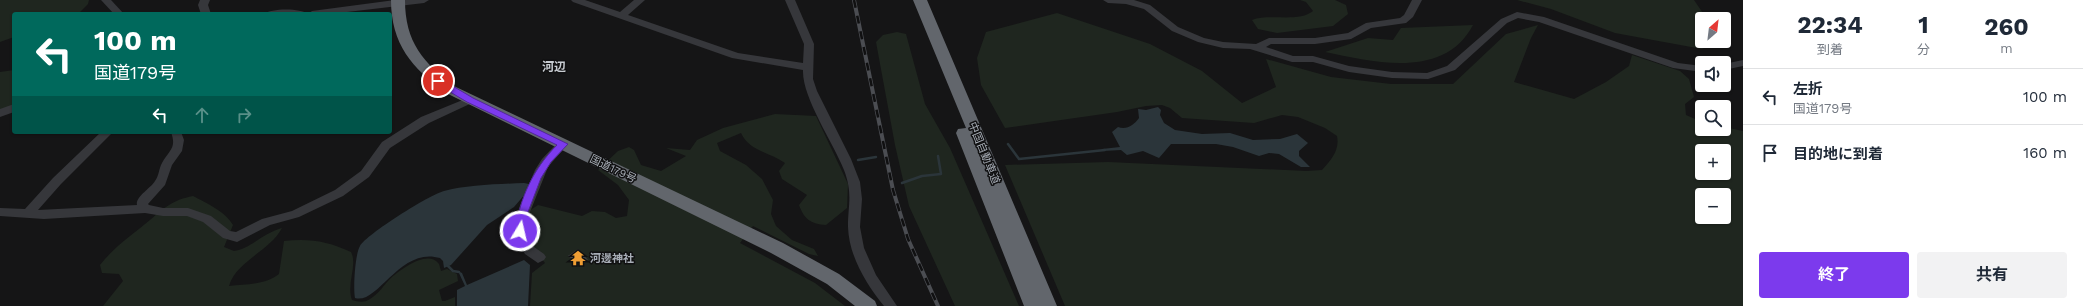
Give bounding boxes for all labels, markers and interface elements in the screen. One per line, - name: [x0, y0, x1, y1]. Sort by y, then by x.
- text: 22:34: [1797, 11, 1863, 39]
- text: 1: [1918, 11, 1929, 39]
- north arrow: [1695, 12, 1731, 48]
- map controls: [1695, 12, 1731, 224]
- text: 260: [1984, 13, 2029, 41]
- text: 100 m: [94, 24, 177, 57]
- icon: left: [28, 28, 80, 80]
- text: m: [2000, 41, 2013, 56]
- text: 到着: [1817, 42, 1843, 57]
- text: 分: [1917, 42, 1930, 57]
- button: sound: [1695, 56, 1731, 92]
- district label: 河辺: [542, 60, 566, 74]
- text: 国道179号: [94, 62, 176, 83]
- pin: [421, 64, 455, 98]
- icon: arrive: [427, 70, 449, 92]
- text: 左折: [1793, 80, 1823, 98]
- icon: left: [1759, 86, 1781, 108]
- text: 100 m: [2023, 88, 2067, 106]
- button: search: [1695, 100, 1731, 136]
- text: 国道179号: [1793, 101, 1852, 116]
- icon: left: [149, 104, 171, 126]
- icon: ahead: [191, 104, 213, 126]
- icon: right: [233, 104, 255, 126]
- street label: 中国自動車道: [966, 120, 1002, 186]
- icon: arrive: [1759, 142, 1781, 164]
- button: +: [1695, 144, 1731, 180]
- text: 160 m: [2023, 144, 2067, 162]
- text: 目的地に到着: [1793, 145, 1883, 163]
- street label: 国道179号: [588, 152, 638, 186]
- button: −: [1695, 188, 1731, 224]
- position arrow: [499, 210, 541, 252]
- temple icon: 河邊神社: [569, 249, 587, 267]
- place label: 河邊神社: [590, 252, 634, 265]
- button: 終了: [1759, 252, 1909, 298]
- button: 共有: [1917, 252, 2067, 298]

